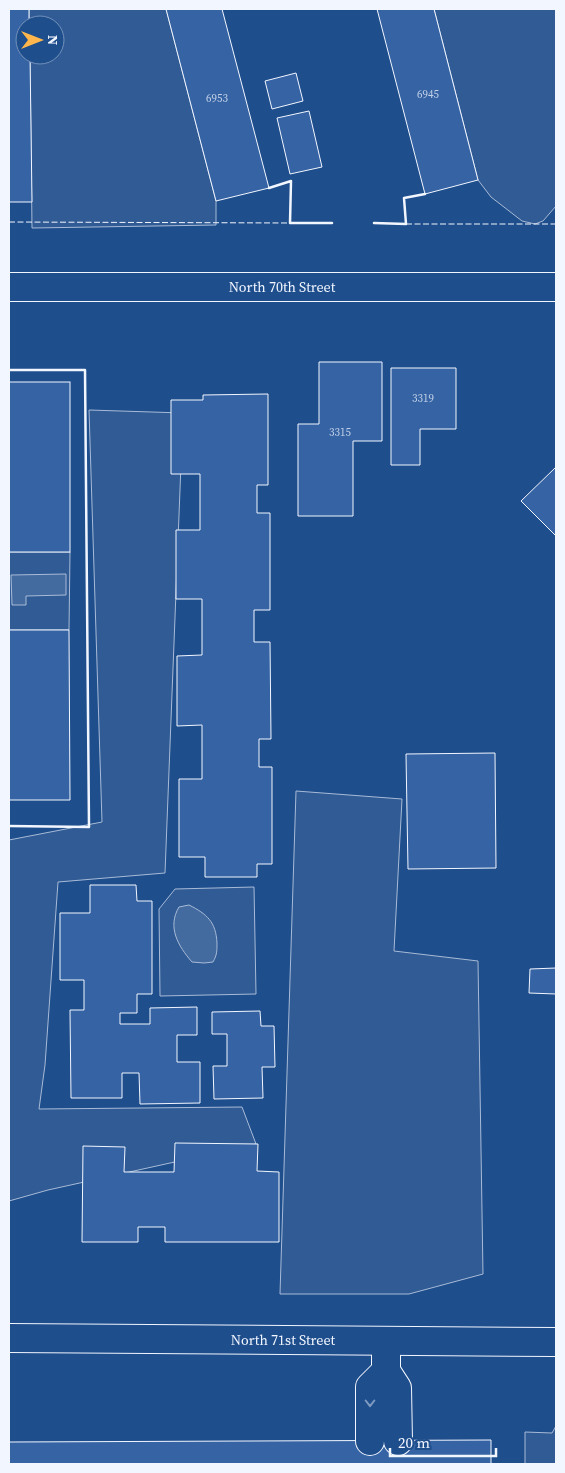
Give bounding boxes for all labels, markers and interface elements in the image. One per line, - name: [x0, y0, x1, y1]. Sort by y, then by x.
- north arrow: [15, 15, 65, 65]
- text: N: [43, 35, 63, 45]
- house number: 6945: [417, 87, 439, 102]
- house number: 6953: [206, 91, 228, 106]
- street label: North 70th Street: [229, 277, 336, 297]
- house number: 3319: [412, 391, 434, 406]
- house number: 3315: [329, 425, 351, 440]
- street label: North 71st Street: [231, 1330, 336, 1350]
- one-way arrow: [365, 1399, 375, 1407]
- scale bar: [390, 1426, 496, 1458]
- text: 20 m: [398, 1432, 430, 1453]

